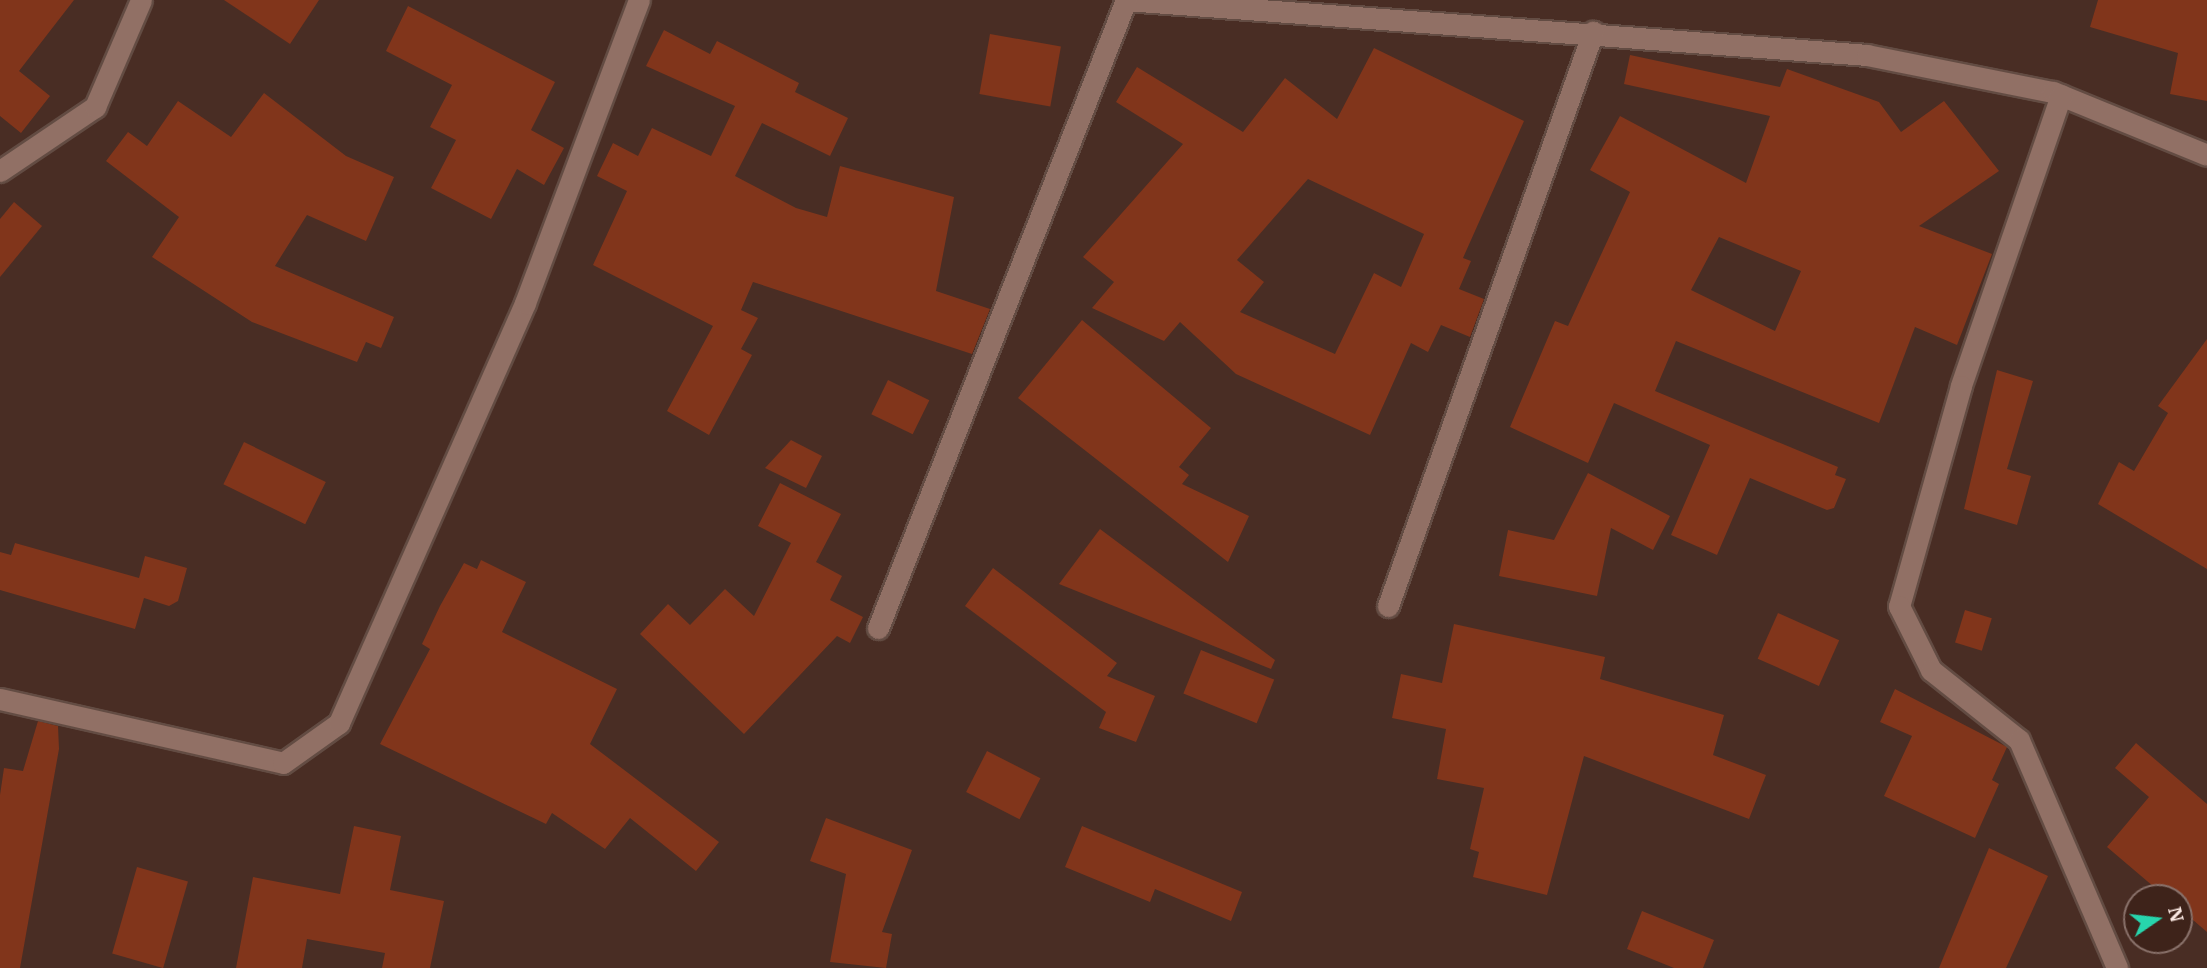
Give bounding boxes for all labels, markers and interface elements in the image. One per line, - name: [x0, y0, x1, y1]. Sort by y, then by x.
- north arrow: [2123, 884, 2193, 954]
- text: N: [2163, 904, 2190, 925]

